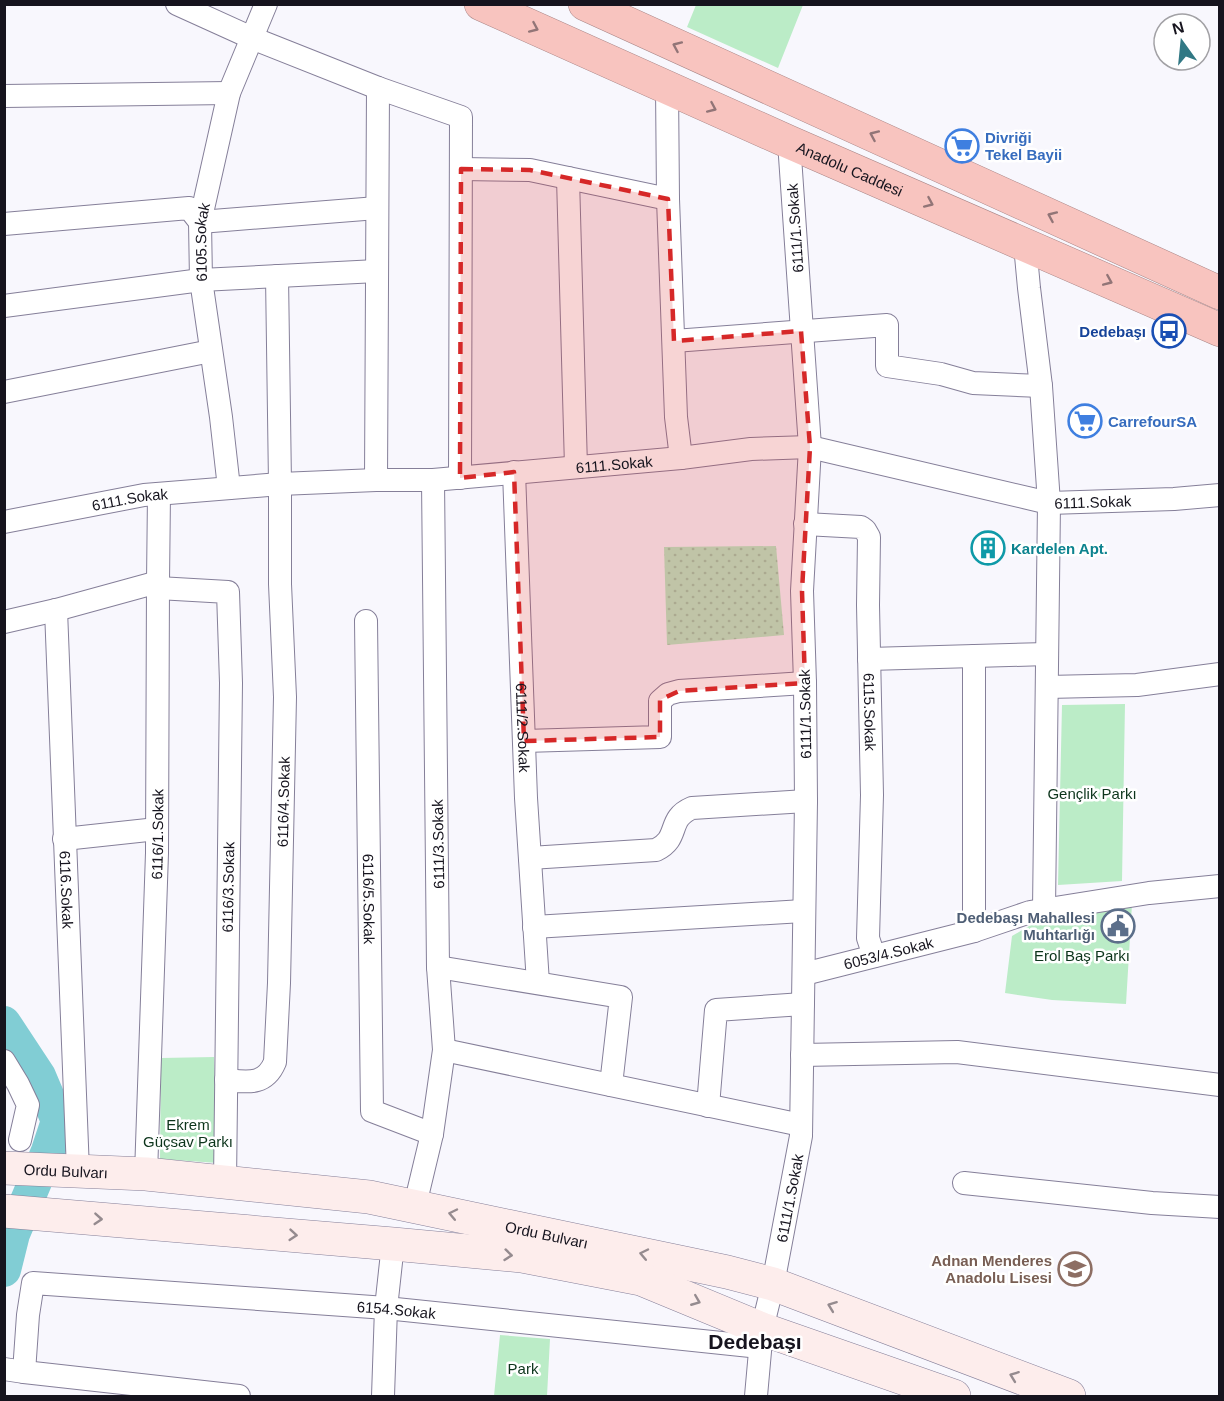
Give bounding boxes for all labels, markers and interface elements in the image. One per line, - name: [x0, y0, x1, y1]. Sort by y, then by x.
- north arrow: [1152, 12, 1212, 72]
- text: N: [1170, 18, 1186, 38]
- one-way arrow: [528, 21, 539, 33]
- one-way arrow: [673, 42, 684, 54]
- one-way arrow: [706, 101, 717, 113]
- supermarket icon: Divriği Tekel Bayii: [944, 128, 980, 164]
- place label: Divriği Tekel Bayii: [985, 129, 1062, 163]
- one-way arrow: [870, 131, 881, 143]
- street label: Anadolu Caddesi: [794, 138, 906, 199]
- street label: 6111/1.Sokak: [783, 182, 807, 273]
- one-way arrow: [923, 196, 934, 208]
- street label: 6105.Sokak: [191, 200, 213, 282]
- one-way arrow: [1047, 212, 1058, 224]
- one-way arrow: [1102, 274, 1113, 286]
- bus stop icon: Dedebaşı: [1151, 313, 1187, 349]
- place label: Dedebaşı: [1079, 323, 1146, 340]
- supermarket icon: CarrefourSA: [1067, 403, 1103, 439]
- place label: CarrefourSA: [1108, 413, 1197, 430]
- street label: 6111.Sokak: [575, 452, 654, 476]
- street label: 6111.Sokak: [90, 485, 169, 513]
- street label: 6111.Sokak: [1054, 492, 1132, 511]
- building icon: Kardelen Apt.: [970, 530, 1006, 566]
- place label: Kardelen Apt.: [1011, 540, 1108, 557]
- street label: 6111/1.Sokak: [796, 669, 814, 759]
- street label: 6115.Sokak: [861, 673, 880, 752]
- street label: 6111/2.Sokak: [513, 683, 534, 773]
- street label: 6116/4.Sokak: [273, 756, 292, 847]
- park label: Gençlik Parkı: [1047, 785, 1137, 802]
- street label: 6116/1.Sokak: [148, 788, 166, 880]
- street label: 6111/3.Sokak: [429, 799, 447, 889]
- street label: 6116/3.Sokak: [219, 841, 237, 932]
- street label: 6116.Sokak: [57, 850, 77, 930]
- street label: 6116/5.Sokak: [360, 854, 378, 945]
- public building icon: Dedebaşı Mahallesi Muhtarlığı: [1100, 908, 1136, 944]
- place label: Dedebaşı Mahallesi Muhtarlığı: [957, 909, 1095, 943]
- street label: 6053/4.Sokak: [842, 933, 935, 972]
- park label: Erol Baş Parkı: [1034, 947, 1130, 964]
- park label: Ekrem Güçsav Parkı: [143, 1116, 233, 1150]
- street label: 6111/1.Sokak: [773, 1152, 806, 1244]
- street label: Ordu Bulvarı: [23, 1160, 108, 1181]
- one-way arrow: [449, 1208, 459, 1221]
- one-way arrow: [94, 1213, 103, 1226]
- street label: Ordu Bulvarı: [504, 1217, 590, 1251]
- one-way arrow: [288, 1228, 297, 1241]
- one-way arrow: [503, 1248, 512, 1261]
- one-way arrow: [639, 1249, 649, 1262]
- school or university icon: Adnan Menderes Anadolu Lisesi: [1057, 1251, 1093, 1287]
- place label: Adnan Menderes Anadolu Lisesi: [931, 1252, 1052, 1286]
- one-way arrow: [690, 1294, 701, 1306]
- street label: 6154.Sokak: [356, 1297, 437, 1322]
- one-way arrow: [827, 1301, 837, 1314]
- district label: Dedebaşı: [708, 1330, 802, 1353]
- park label: Park: [508, 1360, 539, 1377]
- one-way arrow: [1009, 1370, 1020, 1383]

